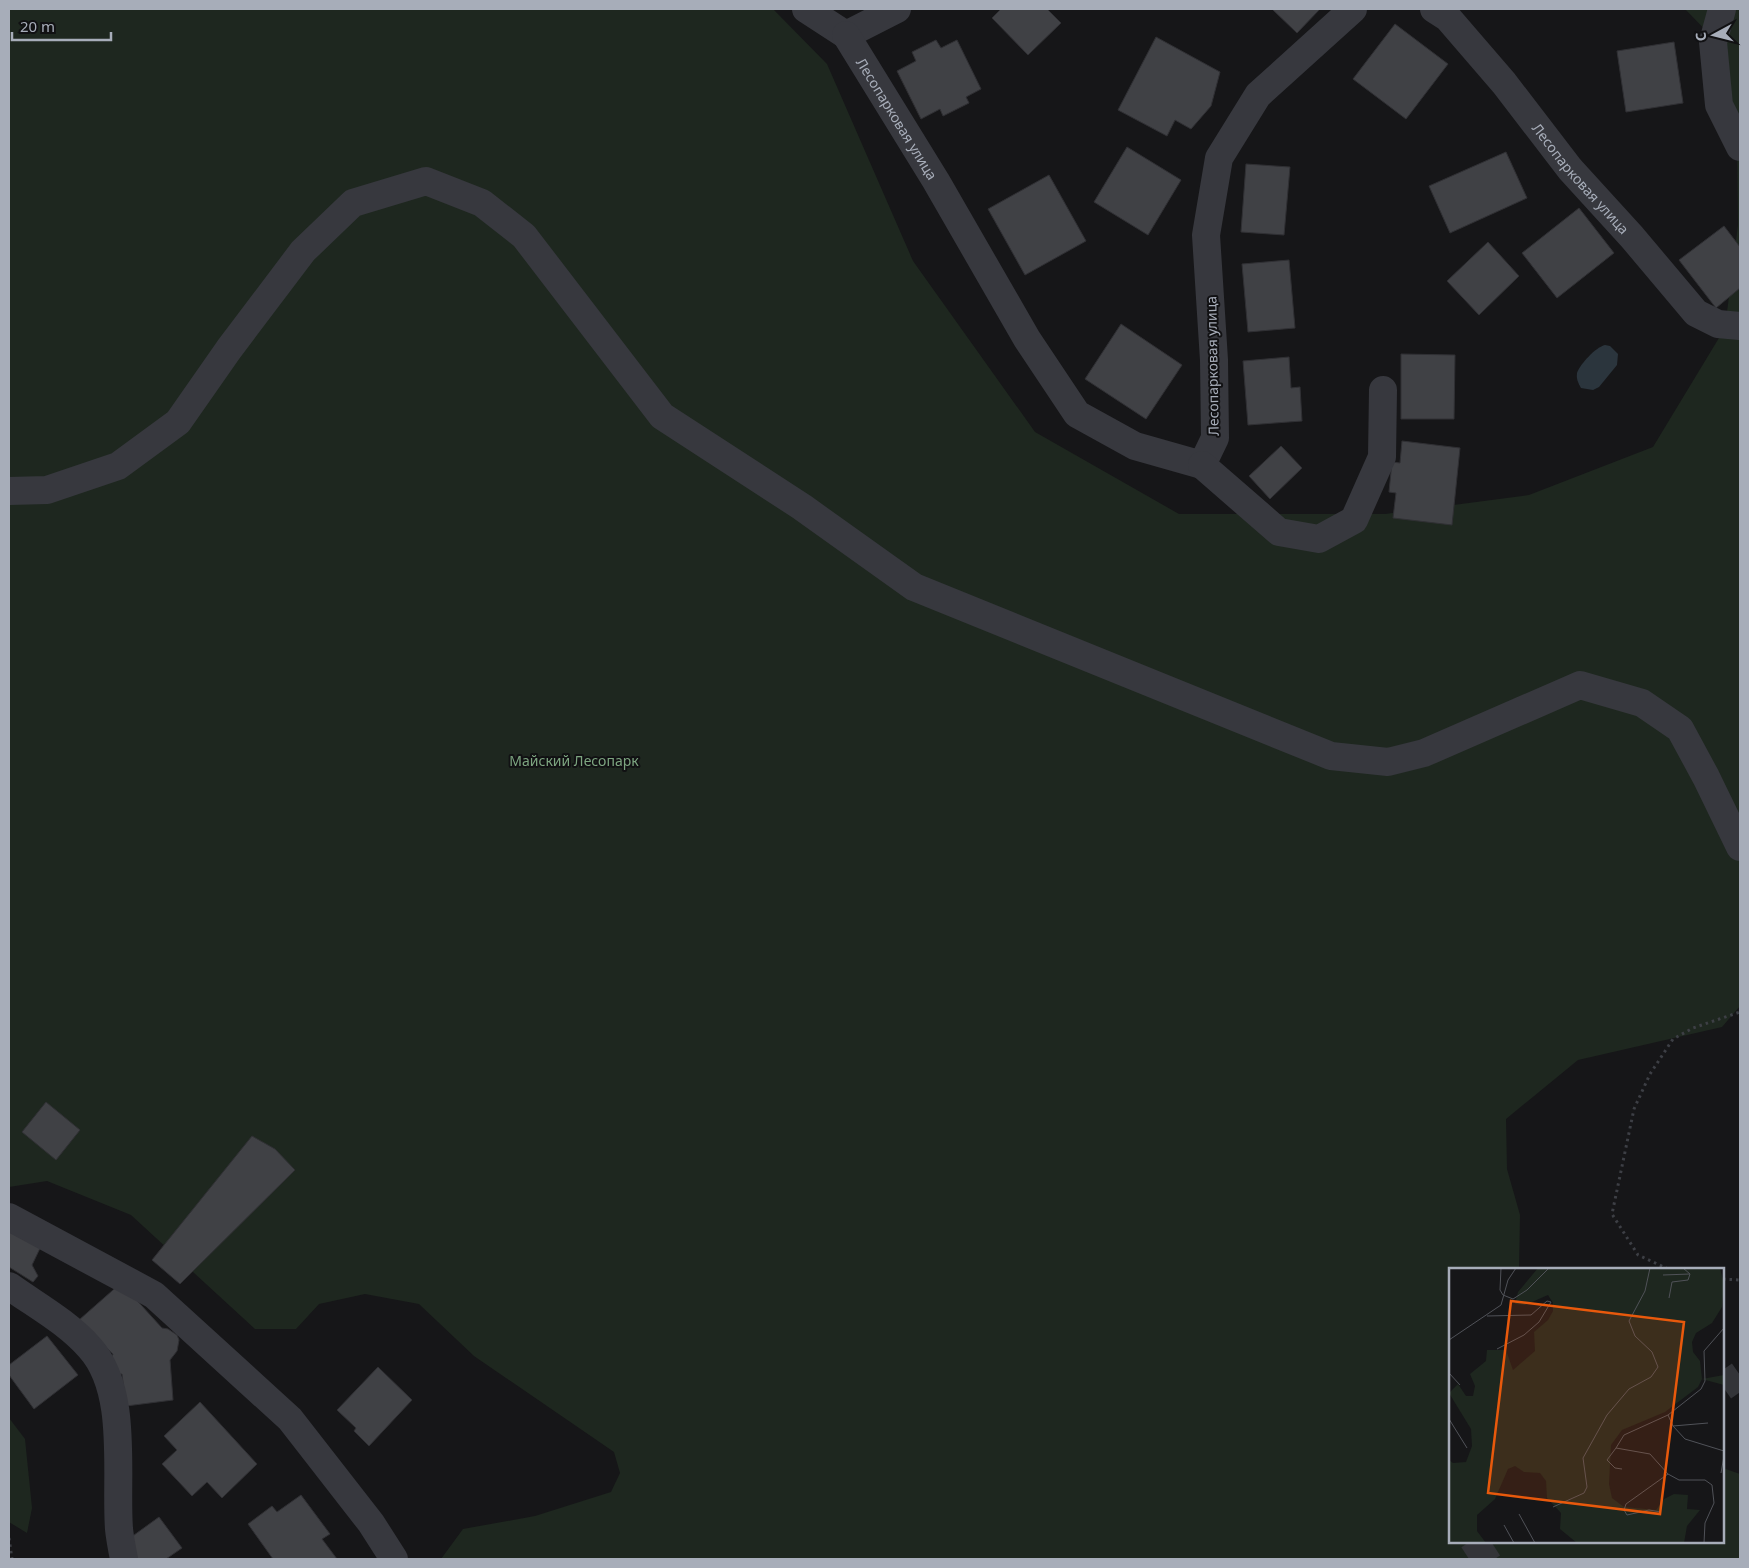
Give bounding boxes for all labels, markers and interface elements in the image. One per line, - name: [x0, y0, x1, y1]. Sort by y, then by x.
- scale bar: [12, 10, 111, 42]
- north arrow: [1689, 10, 1739, 60]
- text: 20 m: [20, 16, 55, 36]
- text: С: [1691, 31, 1711, 42]
- street label: Лесопарковая улица: [853, 54, 942, 183]
- street label: Лесопарковая улица: [1528, 119, 1634, 238]
- street label: Лесопарковая улица: [1201, 296, 1223, 436]
- park label: Майский Лесопарк: [509, 751, 639, 770]
- inset map: [1449, 1268, 1724, 1543]

